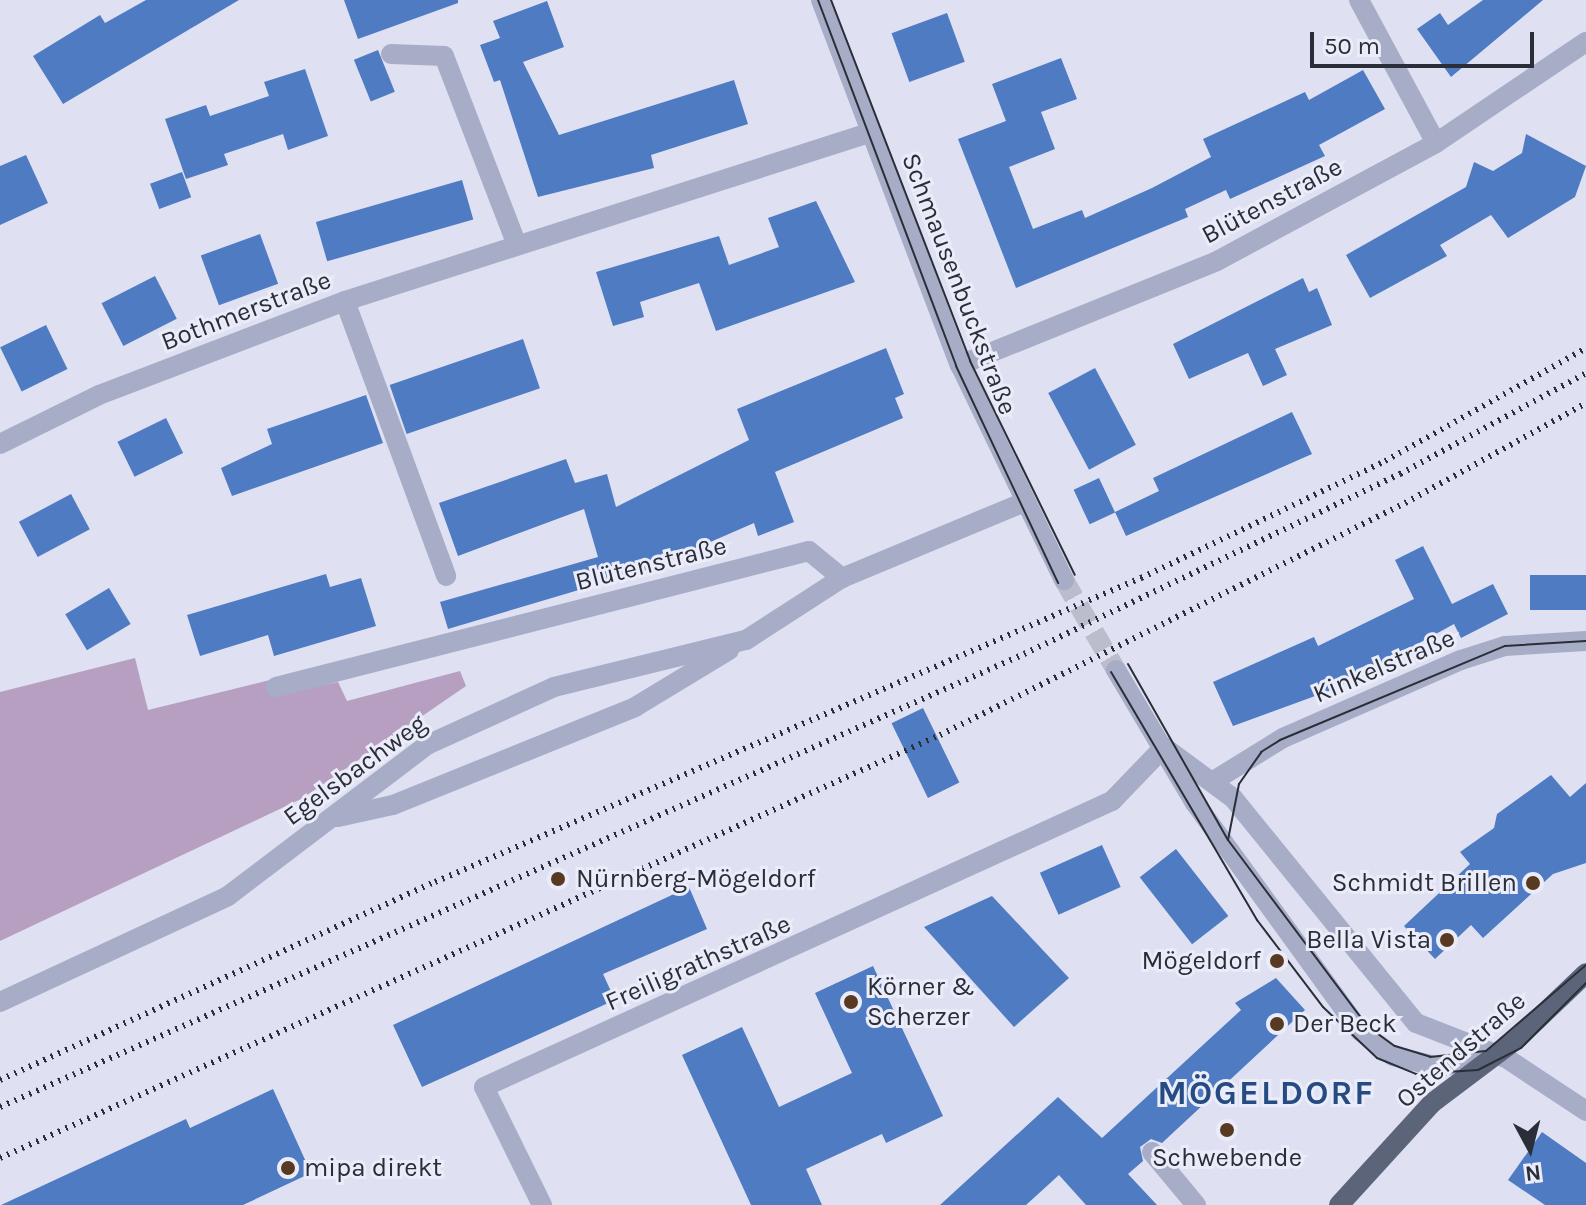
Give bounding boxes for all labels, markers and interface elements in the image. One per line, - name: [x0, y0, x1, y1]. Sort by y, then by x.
- scale bar: [1314, 16, 1538, 66]
- text: 50 m: [1324, 32, 1380, 60]
- street label: Schmausenbuckstraße: [895, 149, 1023, 419]
- street label: Blütenstraße: [1196, 151, 1348, 251]
- street label: Bothmerstraße: [157, 264, 335, 358]
- street label: Blütenstraße: [572, 530, 730, 598]
- street label: Kinkelstraße: [1308, 622, 1460, 710]
- street label: Egelsbachweg: [277, 708, 433, 832]
- place label: Nürnberg-Mögeldorf: [576, 863, 816, 895]
- place label: Schmidt Brillen: [1332, 867, 1517, 899]
- marker: Nürnberg-Mögeldorf: [547, 868, 569, 890]
- marker: Schmidt Brillen: [1524, 874, 1542, 892]
- street label: Freiligrathstraße: [601, 908, 795, 1018]
- place label: Bella Vista: [1306, 924, 1431, 956]
- marker: Bella Vista: [1438, 931, 1456, 949]
- place label: Mögeldorf: [1142, 945, 1261, 977]
- marker: Mögeldorf: [1268, 952, 1286, 970]
- place label: Körner & Scherzer: [867, 971, 975, 1032]
- street label: Ostendstraße: [1390, 985, 1532, 1115]
- marker: Körner & Scherzer: [842, 993, 860, 1011]
- place label: Der Beck: [1293, 1008, 1397, 1040]
- marker: Der Beck: [1268, 1015, 1286, 1033]
- district label: MÖGELDORF: [1157, 1074, 1375, 1114]
- north arrow: [1490, 1109, 1570, 1189]
- marker: Schwebende: [1218, 1121, 1236, 1139]
- place label: Schwebende: [1152, 1142, 1302, 1174]
- place label: mipa direkt: [304, 1152, 442, 1184]
- marker: mipa direkt: [279, 1159, 297, 1177]
- text: N: [1524, 1159, 1542, 1187]

